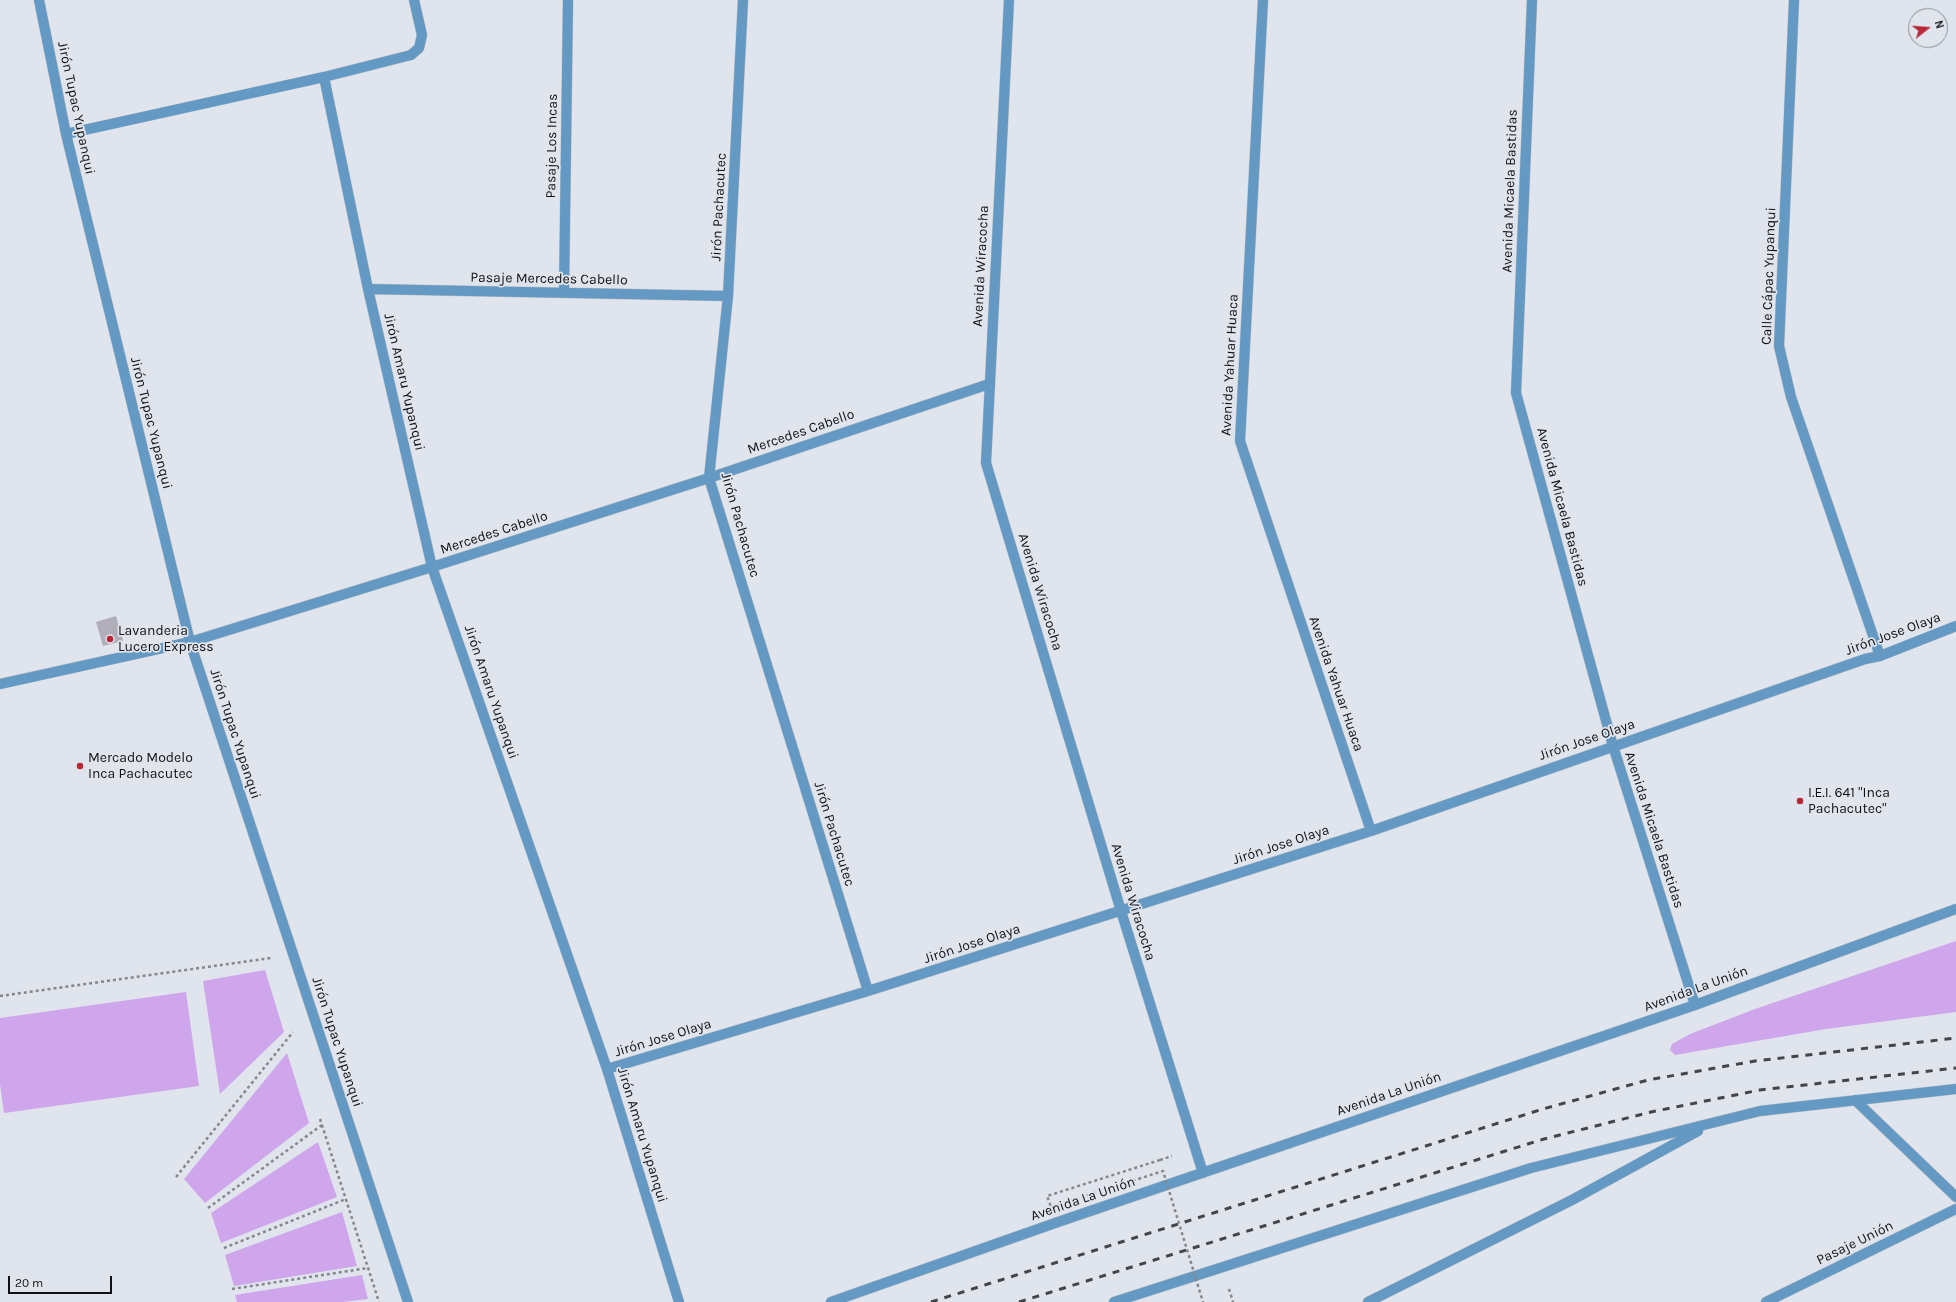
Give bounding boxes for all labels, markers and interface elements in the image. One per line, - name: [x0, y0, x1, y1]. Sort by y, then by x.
- north arrow: [1908, 8, 1948, 48]
- text: N: [1932, 19, 1946, 30]
- street label: Jirón Tupac Yupanqui: [54, 40, 98, 176]
- street label: Pasaje Los Incas: [543, 93, 561, 199]
- street label: Avenida Micaela Bastidas: [1499, 109, 1521, 273]
- street label: Jirón Pachacutec: [708, 152, 730, 262]
- street label: Avenida Wiracocha: [969, 205, 993, 327]
- street label: Calle Cápac Yupanqui: [1758, 207, 1780, 345]
- street label: Pasaje Mercedes Cabello: [470, 269, 628, 289]
- street label: Avenida Yahuar Huaca: [1218, 294, 1242, 436]
- street label: Jirón Amaru Yupanqui: [380, 312, 428, 452]
- street label: Jirón Tupac Yupanqui: [126, 355, 176, 491]
- street label: Mercedes Cabello: [745, 406, 857, 458]
- street label: Avenida Micaela Bastidas: [1533, 426, 1591, 588]
- street label: Jirón Pachacutec: [717, 471, 763, 579]
- street label: Mercedes Cabello: [438, 508, 550, 558]
- street label: Avenida Wiracocha: [1014, 531, 1066, 653]
- street label: Jirón Jose Olaya: [1843, 609, 1943, 659]
- street label: Avenida Yahuar Huaca: [1305, 614, 1367, 754]
- place label: Lavanderia Lucero Express: [118, 623, 214, 656]
- street label: Jirón Amaru Yupanqui: [460, 623, 522, 761]
- marker: Lavanderia Lucero Express: [105, 634, 115, 644]
- street label: Jirón Tupac Yupanqui: [206, 667, 264, 801]
- street label: Jirón Jose Olaya: [1537, 716, 1637, 764]
- place label: Mercado Modelo Inca Pachacutec: [88, 750, 193, 782]
- street label: Avenida Micaela Bastidas: [1621, 750, 1687, 910]
- marker: Mercado Modelo Inca Pachacutec: [75, 761, 85, 771]
- street label: Jirón Pachacutec: [810, 780, 858, 888]
- place label: I.E.I. 641 "Inca Pachacutec": [1808, 785, 1890, 818]
- marker: I.E.I. 641 "Inca Pachacutec": [1795, 796, 1805, 806]
- street label: Jirón Jose Olaya: [1231, 822, 1331, 868]
- street label: Avenida Wiracocha: [1107, 841, 1159, 963]
- street label: Jirón Jose Olaya: [922, 921, 1022, 967]
- street label: Avenida La Unión: [1642, 962, 1750, 1016]
- street label: Jirón Tupac Yupanqui: [308, 975, 366, 1109]
- street label: Jirón Jose Olaya: [613, 1015, 713, 1061]
- street label: Jirón Amaru Yupanqui: [613, 1065, 671, 1205]
- street label: Avenida La Unión: [1335, 1068, 1443, 1120]
- street label: Avenida La Unión: [1029, 1173, 1137, 1225]
- street label: Pasaje Unión: [1814, 1217, 1896, 1269]
- scale bar: [10, 1268, 114, 1294]
- text: 20 m: [15, 1276, 43, 1290]

